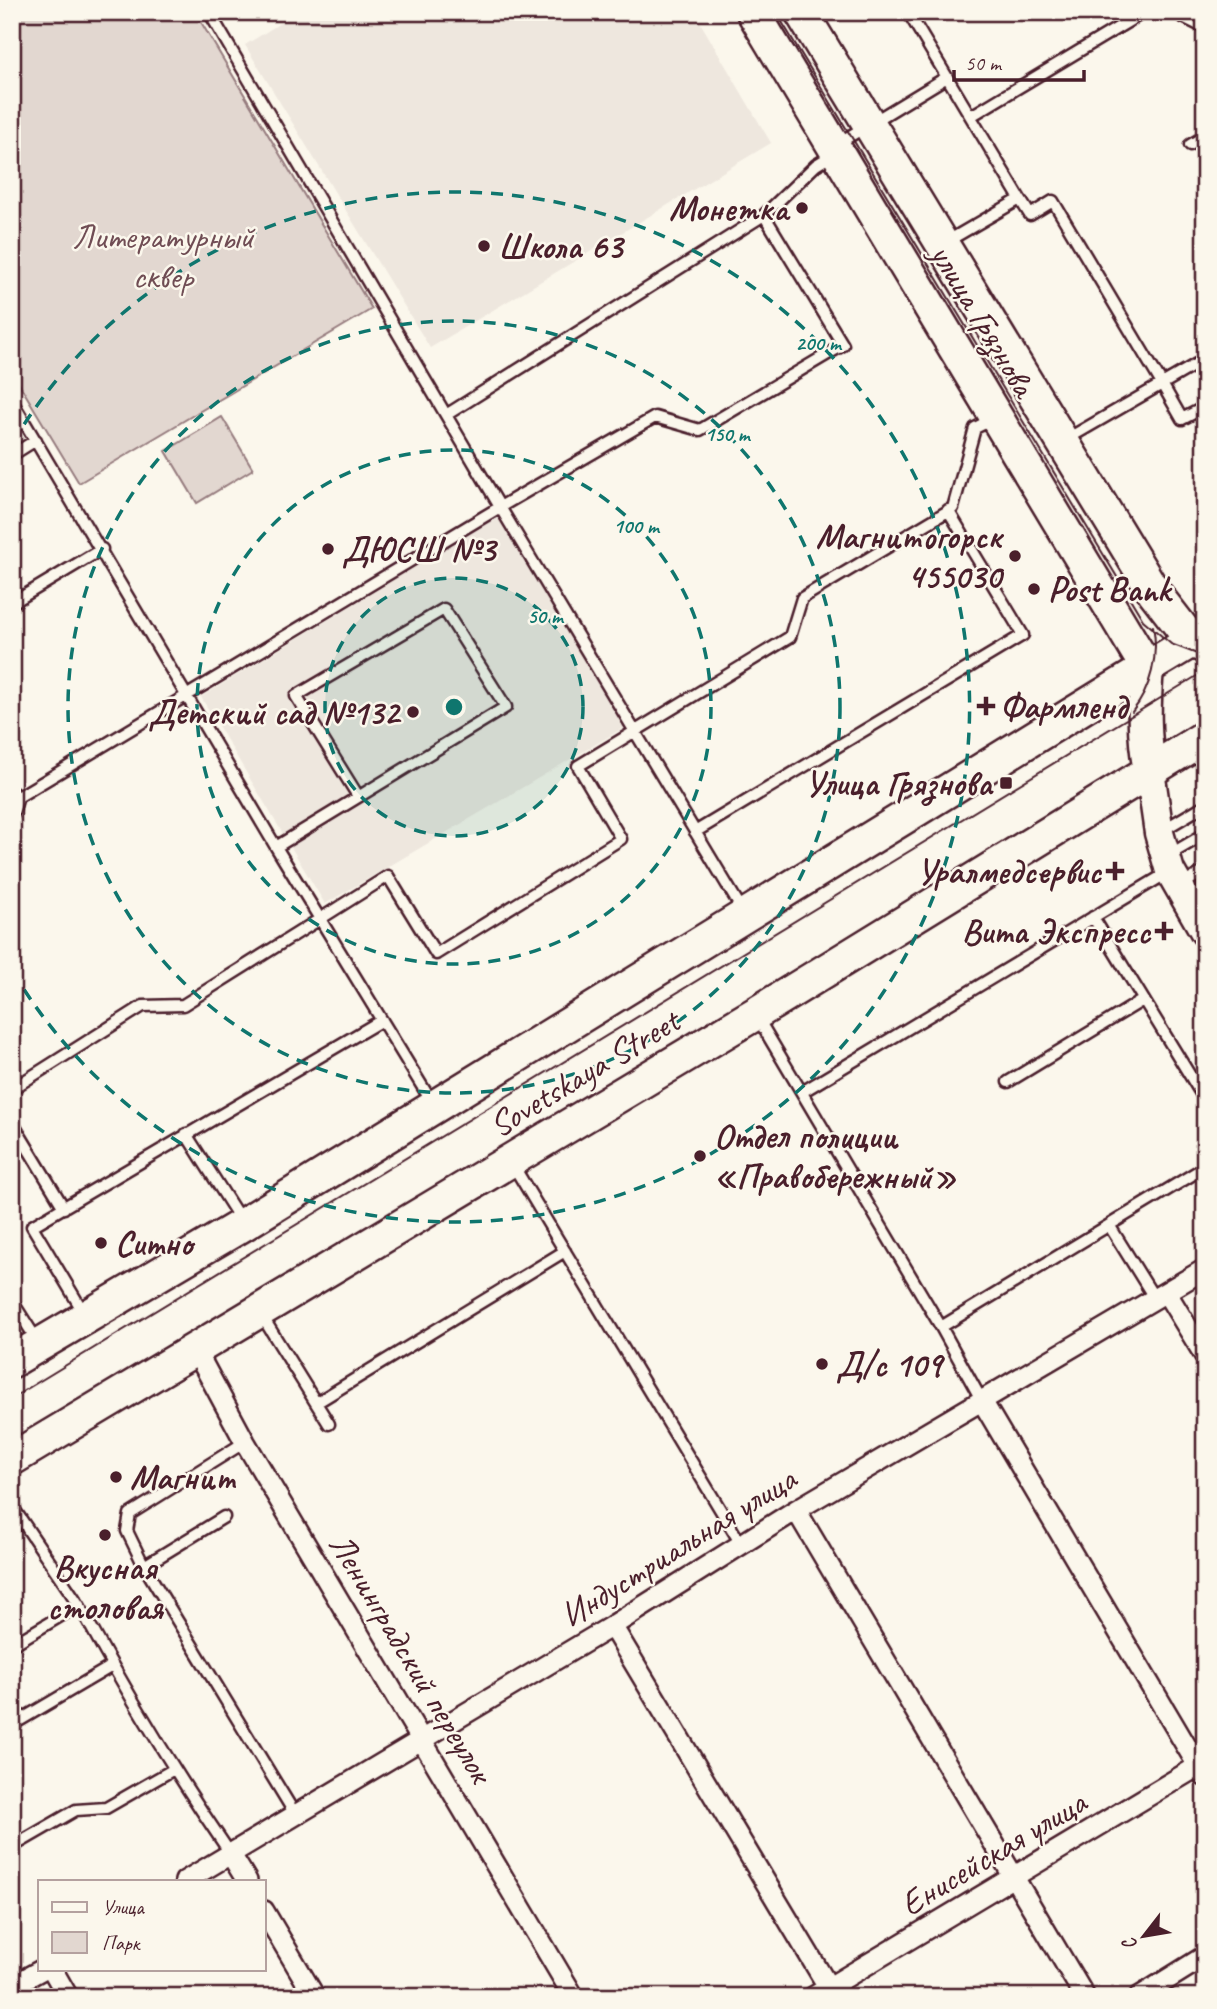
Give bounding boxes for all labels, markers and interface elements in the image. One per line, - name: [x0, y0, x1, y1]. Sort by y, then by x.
- scale bar: [954, 38, 1084, 82]
- text: 50 m: [965, 50, 1003, 76]
- place label: Монетка: [669, 186, 791, 231]
- marker: Монетка: [794, 200, 810, 216]
- park label: Литературный сквер: [72, 214, 256, 299]
- place label: Школа 63: [498, 224, 625, 269]
- street label: улица Грязнова: [919, 234, 1048, 407]
- marker: Школа 63: [476, 238, 492, 254]
- text: 200 m: [795, 330, 843, 356]
- text: 150 m: [704, 421, 752, 447]
- text: 100 m: [613, 513, 661, 539]
- place label: Магнитогорск 455030: [816, 514, 1004, 599]
- place label: ДЮСШ №3: [342, 527, 499, 572]
- marker: ДЮСШ №3: [320, 541, 336, 557]
- marker: Магнитогорск 455030: [1007, 548, 1023, 564]
- place label: Post Bank: [1048, 567, 1173, 612]
- marker: Post Bank: [1026, 581, 1042, 597]
- text: 50 m: [527, 603, 565, 629]
- place label: Фармленд: [1000, 684, 1131, 729]
- place label: Детский сад №132: [148, 690, 402, 735]
- centre of rings: [442, 695, 466, 719]
- marker: Фармленд: [978, 698, 994, 714]
- marker: Детский сад №132: [405, 704, 421, 720]
- place label: Улица Грязнова: [804, 761, 995, 806]
- marker: Улица Грязнова: [998, 775, 1014, 791]
- place label: Уралмедсервис: [916, 849, 1103, 894]
- marker: Уралмедсервис: [1107, 863, 1123, 879]
- place label: Вита Экспресс: [962, 909, 1152, 954]
- marker: Вита Экспресс: [1156, 923, 1172, 939]
- street label: Sovetskaya Street: [481, 997, 690, 1147]
- place label: Отдел полиции «Правобережный»: [714, 1114, 956, 1199]
- marker: Отдел полиции «Правобережный»: [692, 1148, 708, 1164]
- place label: Ситно: [115, 1221, 196, 1266]
- marker: Ситно: [93, 1235, 109, 1251]
- place label: Д/с 109: [836, 1342, 945, 1387]
- marker: Д/с 109: [814, 1356, 830, 1372]
- place label: Магнит: [130, 1455, 236, 1500]
- street label: Индустриальная улица: [552, 1455, 806, 1638]
- marker: Магнит: [108, 1469, 124, 1485]
- street label: Ленинградский переулок: [319, 1525, 505, 1793]
- marker: Вкусная столовая: [97, 1527, 113, 1543]
- place label: Вкусная столовая: [47, 1545, 165, 1630]
- street label: Енисейская улица: [892, 1779, 1096, 1926]
- legend: [38, 1880, 266, 1970]
- text: Улица: [102, 1894, 145, 1920]
- north arrow: [1108, 1900, 1178, 1970]
- text: Парк: [102, 1930, 142, 1956]
- text: С: [1116, 1932, 1143, 1954]

